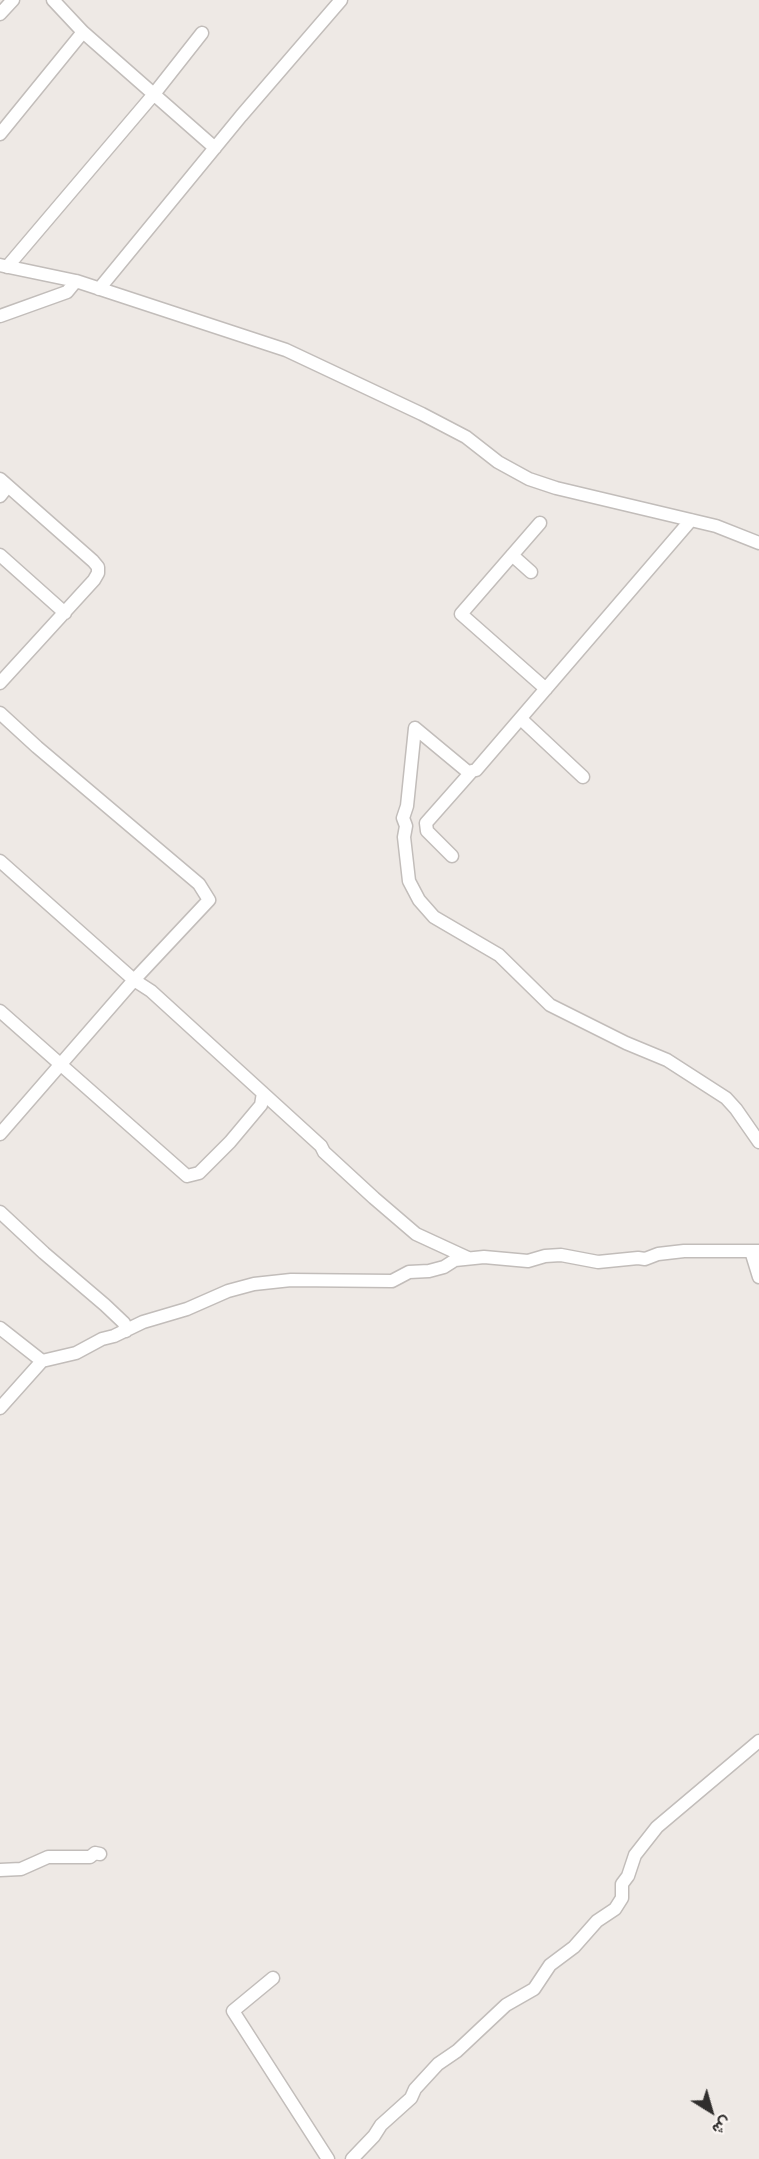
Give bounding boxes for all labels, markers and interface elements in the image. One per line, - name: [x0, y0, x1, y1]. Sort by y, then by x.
- north arrow: [681, 2081, 741, 2141]
- text: ش: [708, 2111, 737, 2141]

